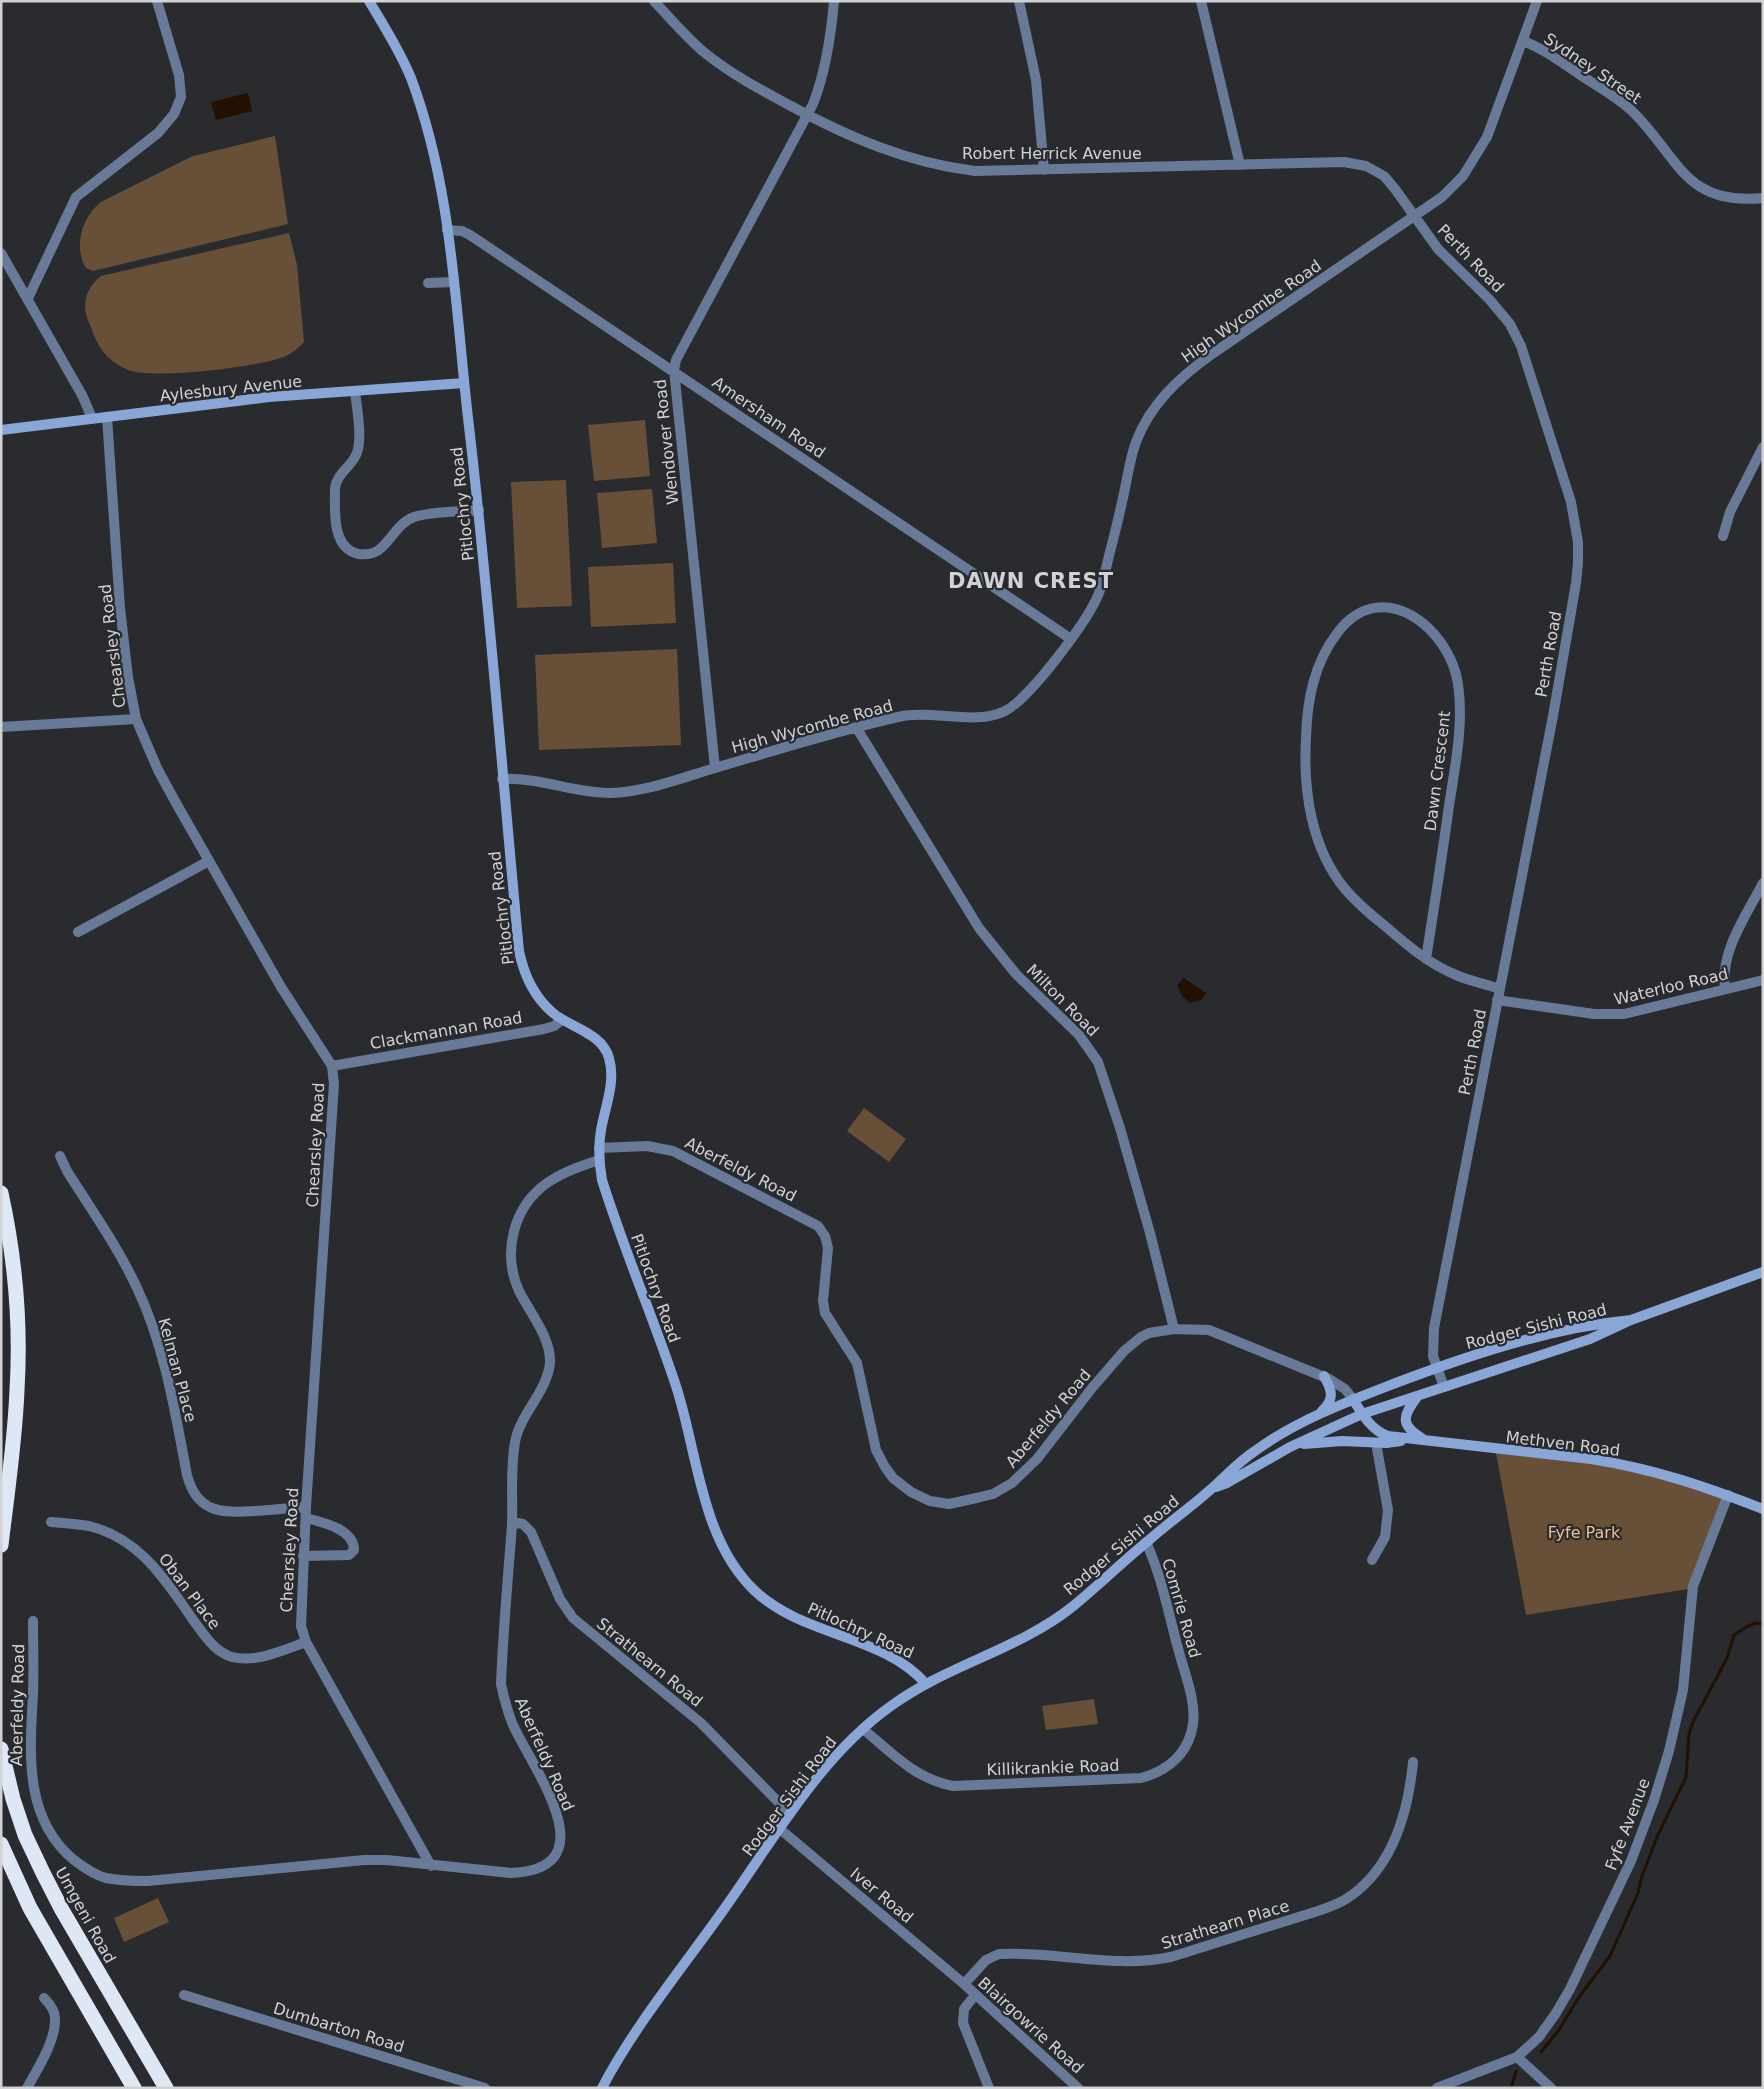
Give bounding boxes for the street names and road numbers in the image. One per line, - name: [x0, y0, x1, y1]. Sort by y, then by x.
- street label: Sydney Street: [1541, 29, 1645, 108]
- street label: Robert Herrick Avenue: [962, 144, 1142, 163]
- street label: Perth Road: [1434, 220, 1508, 296]
- street label: High Wycombe Road: [1178, 256, 1325, 367]
- street label: Aylesbury Avenue: [159, 372, 303, 405]
- street label: Amersham Road: [709, 373, 829, 462]
- street label: Wendover Road: [650, 378, 683, 506]
- street label: Pitlochry Road: [447, 446, 478, 562]
- street label: Chearsley Road: [95, 583, 130, 709]
- street label: Perth Road: [1532, 610, 1565, 699]
- street label: High Wycombe Road: [729, 696, 895, 757]
- street label: Dawn Crescent: [1421, 710, 1454, 832]
- street label: Pitlochry Road: [485, 850, 518, 966]
- street label: Milton Road: [1023, 960, 1103, 1040]
- street label: Waterloo Road: [1612, 964, 1730, 1009]
- street label: Clackmannan Road: [368, 1008, 524, 1053]
- street label: Perth Road: [1455, 1008, 1490, 1097]
- street label: Chearsley Road: [303, 1082, 328, 1208]
- street label: Aberfeldy Road: [682, 1133, 800, 1206]
- street label: Pitlochry Road: [627, 1231, 684, 1345]
- street label: Rodger Sishi Road: [1464, 1300, 1609, 1353]
- street label: Kelman Place: [154, 1316, 201, 1424]
- street label: Aberfeldy Road: [1002, 1365, 1095, 1471]
- street label: Methven Road: [1505, 1427, 1621, 1460]
- street label: Chearsley Road: [277, 1487, 302, 1613]
- street label: Rodger Sishi Road: [1060, 1492, 1183, 1599]
- street label: Oban Place: [155, 1550, 224, 1633]
- street label: Comrie Road: [1158, 1556, 1205, 1660]
- street label: Pitlochry Road: [805, 1598, 917, 1662]
- street label: Strathearn Road: [593, 1614, 706, 1711]
- street label: Aberfeldy Road: [7, 1644, 28, 1766]
- street label: Aberfeldy Road: [511, 1694, 578, 1814]
- street label: Rodger Sishi Road: [738, 1733, 841, 1860]
- street label: Killikrankie Road: [986, 1756, 1120, 1779]
- street label: Fyfe Avenue: [1601, 1775, 1654, 1873]
- street label: Umgeni Road: [51, 1864, 120, 1967]
- street label: Iver Road: [847, 1864, 917, 1927]
- street label: Strathearn Place: [1159, 1896, 1291, 1953]
- street label: Blairgowrie Road: [974, 1973, 1087, 2078]
- street label: Dumbarton Road: [271, 1999, 407, 2056]

